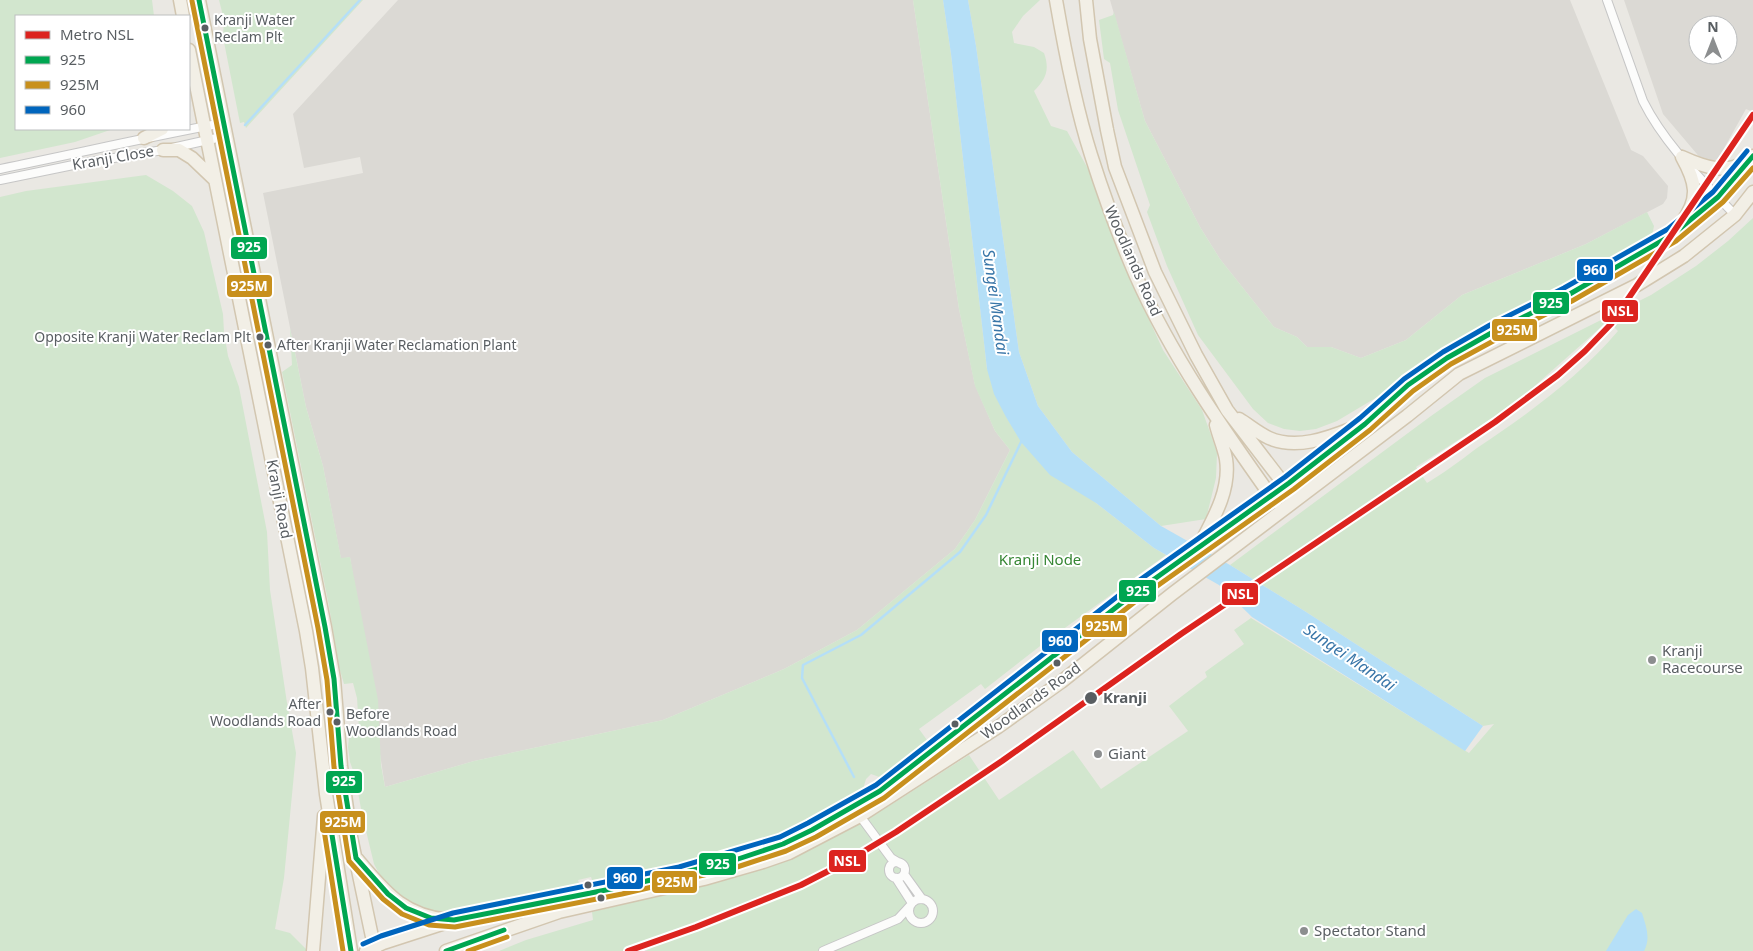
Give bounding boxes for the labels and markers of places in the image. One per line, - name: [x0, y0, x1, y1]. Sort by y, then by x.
- place label: Kranji Water Reclam Plt: [214, 10, 295, 46]
- marker: Kranji Water Reclam Plt: [200, 23, 210, 33]
- place label: Opposite Kranji Water Reclam Plt: [34, 327, 251, 346]
- marker: Opposite Kranji Water Reclam Plt: [255, 332, 265, 342]
- place label: After Kranji Water Reclamation Plant: [277, 335, 516, 354]
- marker: After Kranji Water Reclamation Plant: [263, 340, 273, 350]
- place label: Kranji Racecourse: [1662, 640, 1743, 677]
- marker: Kranji Racecourse: [1646, 654, 1658, 666]
- unlabelled marker: [1052, 658, 1062, 668]
- place label: Kranji: [1103, 687, 1147, 707]
- marker: Kranji: [1083, 690, 1099, 706]
- place label: After Woodlands Road: [210, 694, 321, 730]
- place label: Before Woodlands Road: [346, 704, 457, 740]
- marker: After Woodlands Road: [325, 707, 335, 717]
- marker: Before Woodlands Road: [332, 717, 342, 727]
- unlabelled marker: [950, 719, 960, 729]
- place label: Giant: [1108, 743, 1146, 763]
- marker: Giant: [1092, 748, 1104, 760]
- unlabelled marker: [583, 880, 593, 890]
- unlabelled marker: [596, 893, 606, 903]
- place label: Spectator Stand: [1314, 920, 1426, 940]
- marker: Spectator Stand: [1298, 925, 1310, 937]

